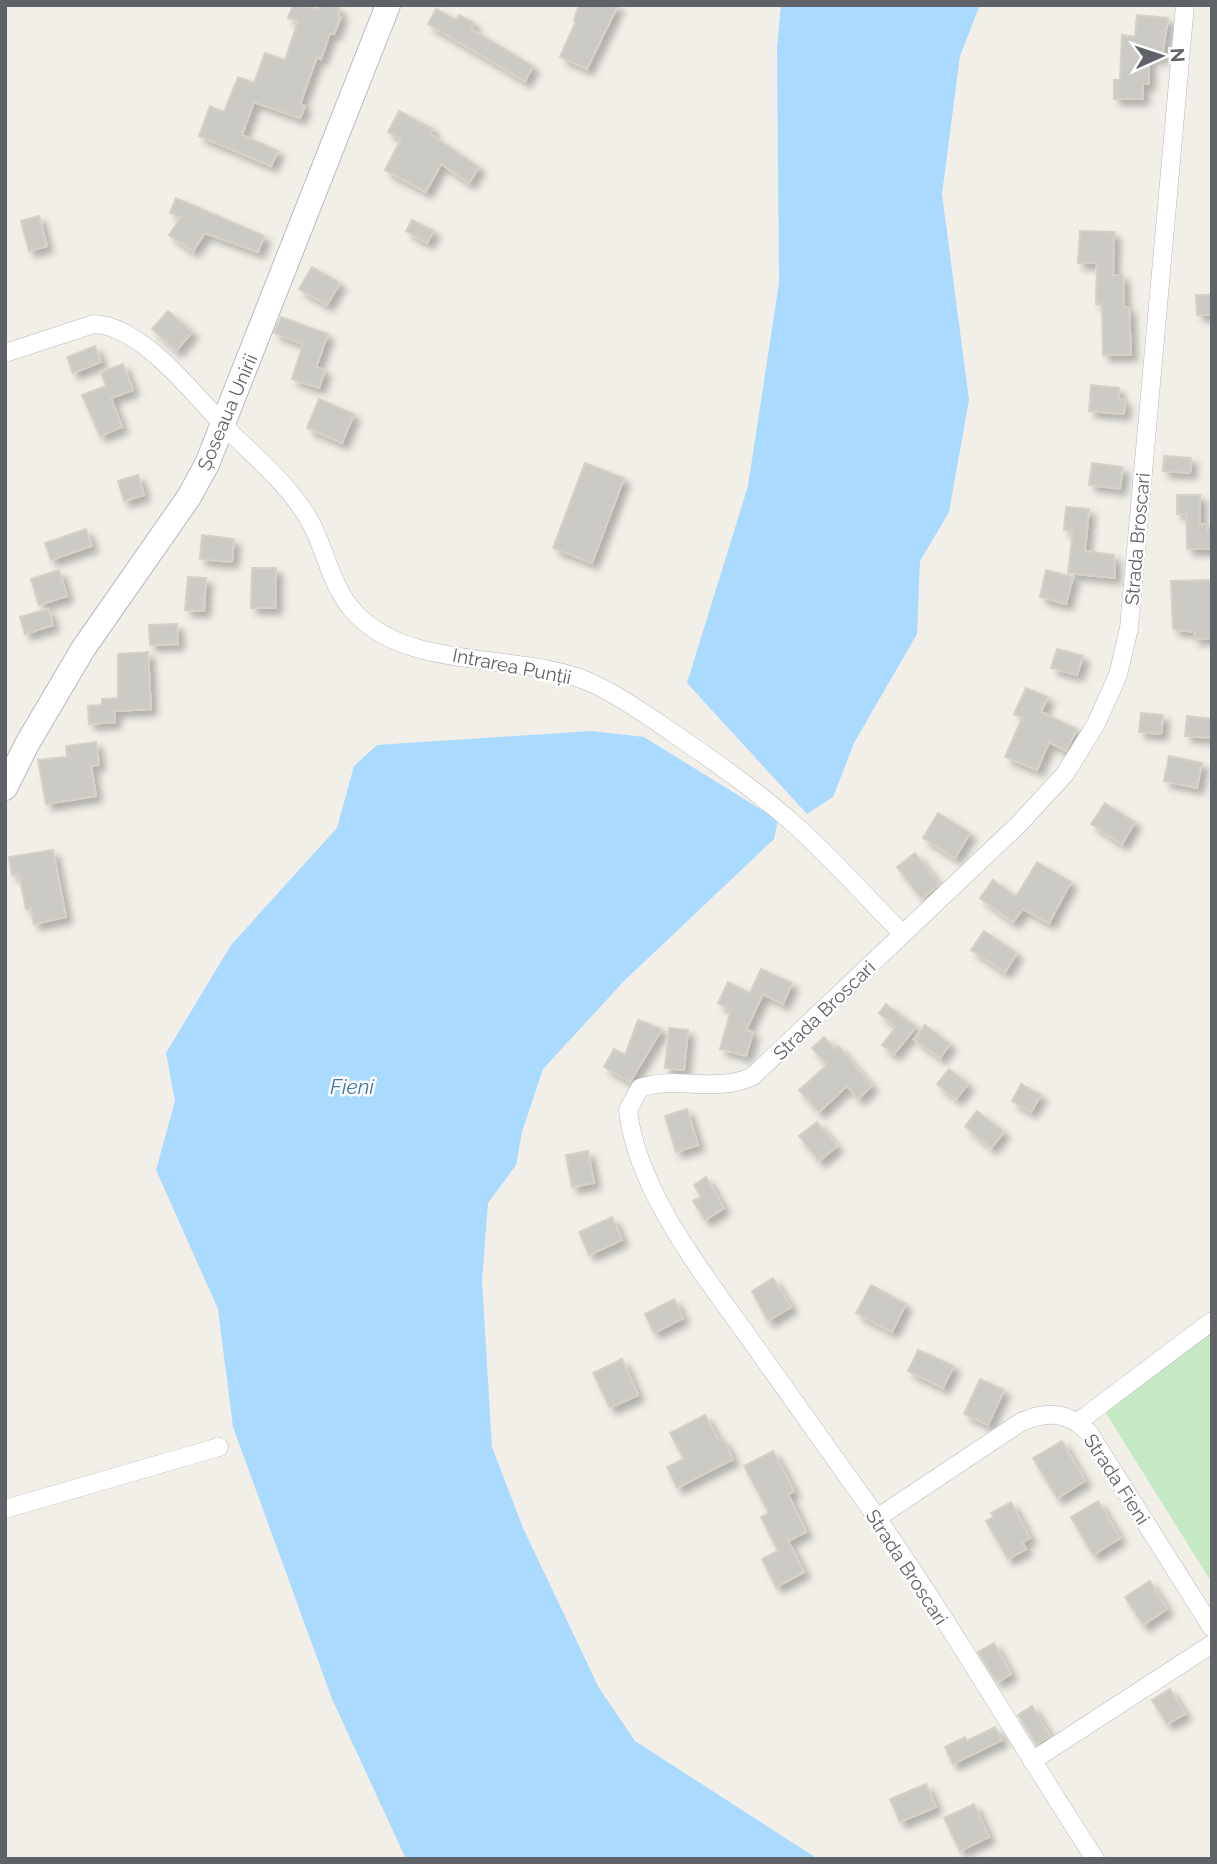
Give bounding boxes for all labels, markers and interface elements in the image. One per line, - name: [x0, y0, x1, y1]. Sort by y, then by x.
- north arrow: [1126, 21, 1196, 91]
- text: N: [1167, 47, 1189, 63]
- street label: Șoseaua Unirii: [193, 350, 261, 474]
- street label: Strada Broscari: [1120, 472, 1154, 606]
- street label: Intrarea Punții: [451, 644, 573, 688]
- street label: Strada Broscari: [769, 956, 879, 1064]
- water label: Fieni: [330, 1074, 374, 1099]
- street label: Strada Fieni: [1080, 1430, 1154, 1528]
- street label: Strada Broscari: [862, 1505, 952, 1629]

